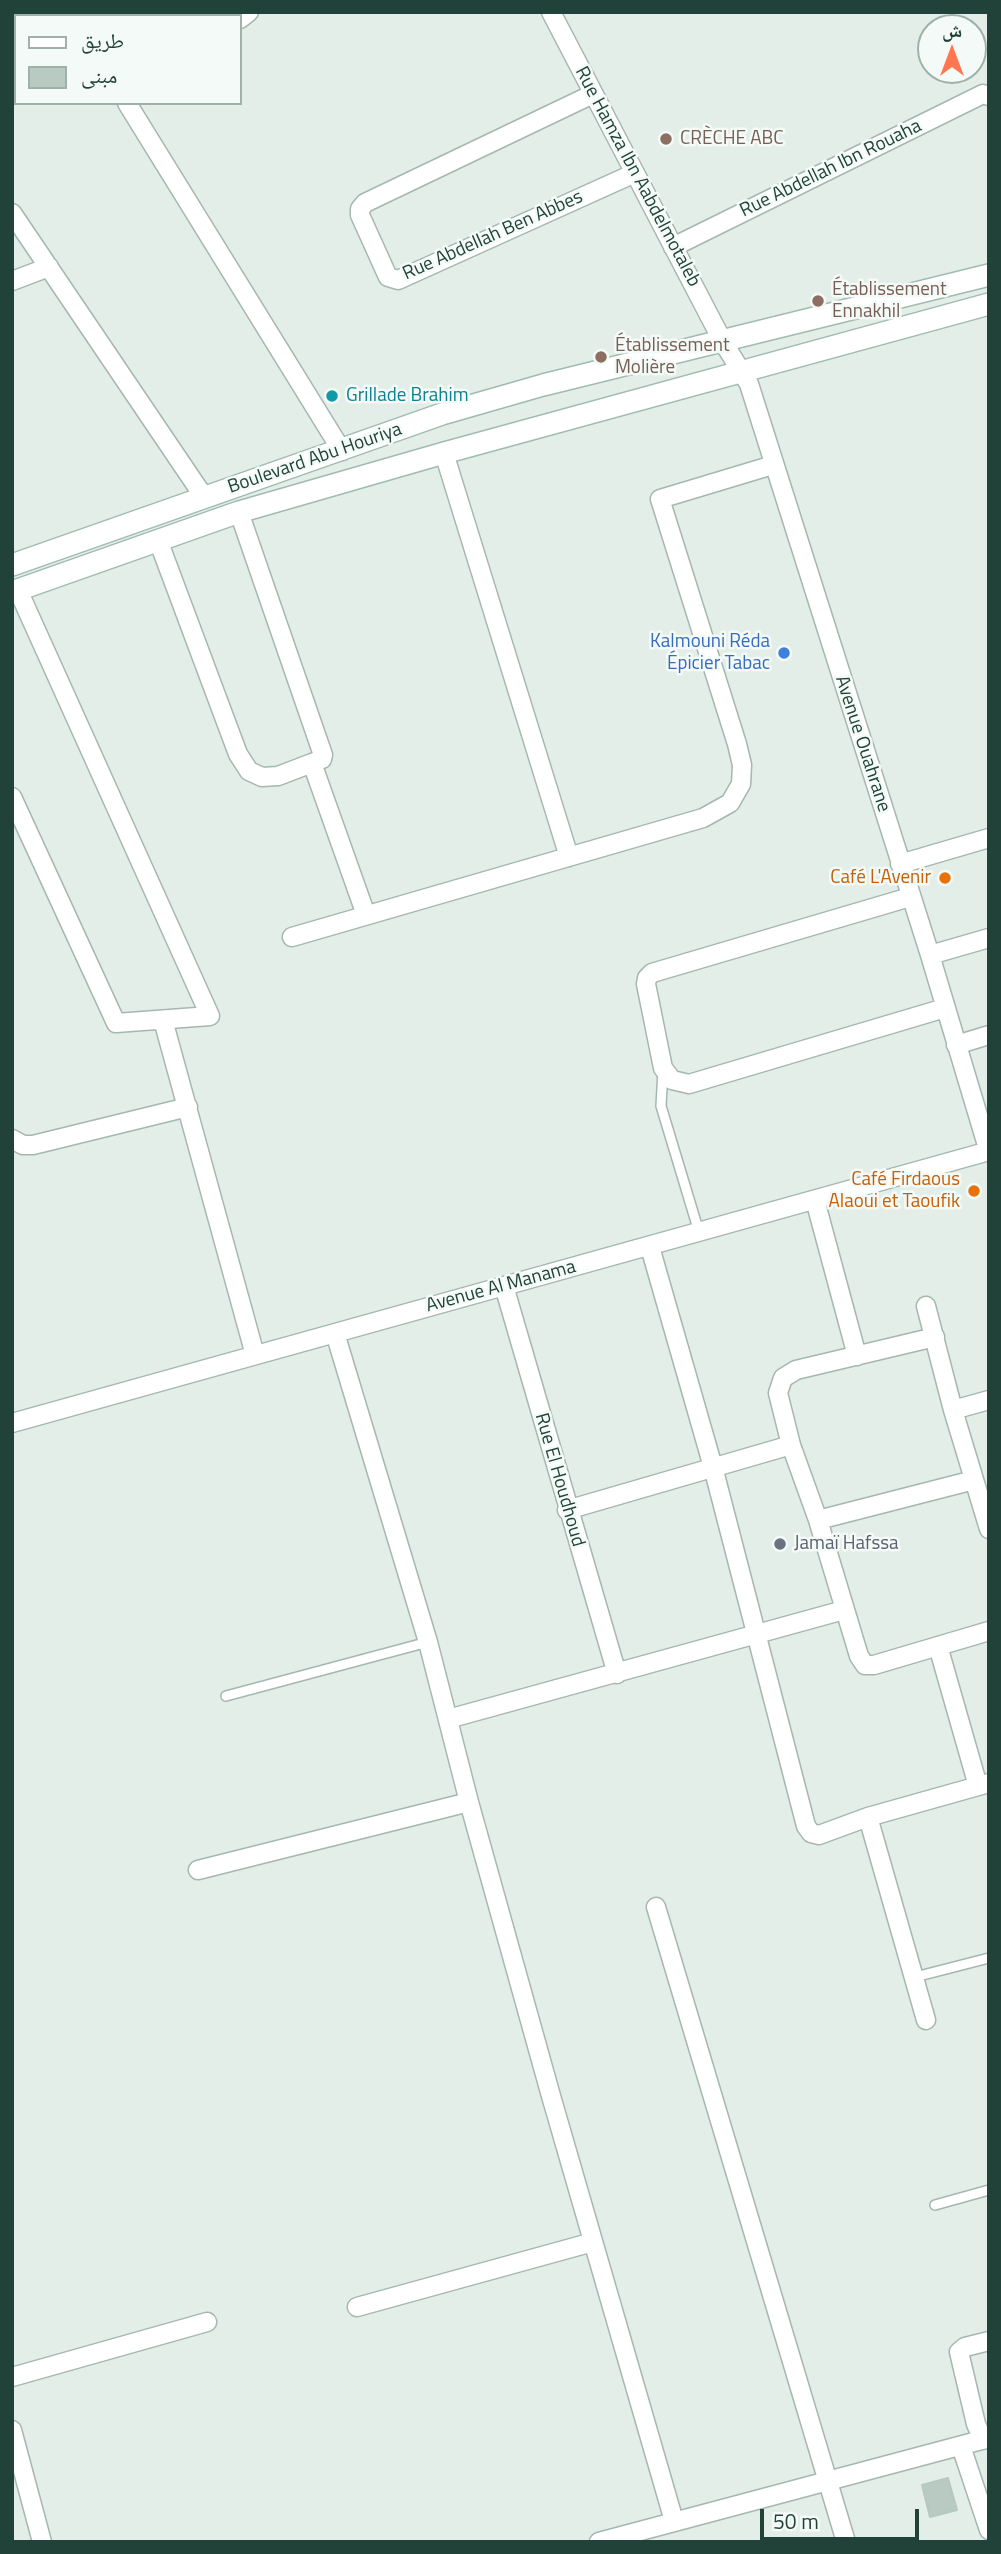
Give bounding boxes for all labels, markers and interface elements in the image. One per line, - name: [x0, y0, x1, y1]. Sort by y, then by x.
- legend: [14, 14, 242, 105]
- north arrow: [917, 14, 987, 84]
- text: ش: [942, 15, 962, 44]
- text: طريق: [81, 24, 124, 56]
- text: مبنى: [81, 59, 117, 91]
- street label: Rue Hamza Ibn Aabdelmotaleb: [569, 63, 705, 291]
- street label: Rue Abdellah Ibn Rouaha: [737, 115, 925, 223]
- place label: CRÈCHE ABC: [680, 128, 784, 150]
- marker: CRÈCHE ABC: [658, 131, 674, 147]
- street label: Rue Abdellah Ben Abbes: [399, 186, 587, 286]
- place label: Établissement Ennakhil: [832, 279, 947, 323]
- marker: Établissement Ennakhil: [810, 293, 826, 309]
- place label: Établissement Molière: [615, 335, 730, 379]
- marker: Établissement Molière: [593, 349, 609, 365]
- place label: Grillade Brahim: [346, 385, 469, 407]
- marker: Grillade Brahim: [324, 388, 340, 404]
- street label: Boulevard Abu Houriya: [225, 419, 405, 499]
- place label: Kalmouni Réda Épicier Tabac: [650, 631, 770, 675]
- marker: Kalmouni Réda Épicier Tabac: [776, 645, 792, 661]
- street label: Avenue Ouahrane: [829, 673, 895, 815]
- place label: Café L'Avenir: [830, 867, 931, 889]
- marker: Café L'Avenir: [937, 870, 953, 886]
- place label: Café Firdaous Alaoui et Taoufik: [828, 1169, 960, 1213]
- marker: Café Firdaous Alaoui et Taoufik: [966, 1183, 982, 1199]
- street label: Avenue Al Manama: [424, 1256, 578, 1318]
- street label: Rue El Houdhoud: [529, 1411, 589, 1549]
- place label: Jamaï Hafssa: [794, 1533, 899, 1555]
- marker: Jamaï Hafssa: [772, 1536, 788, 1552]
- scale bar: [763, 2494, 922, 2538]
- text: 50 m: [773, 2505, 819, 2537]

